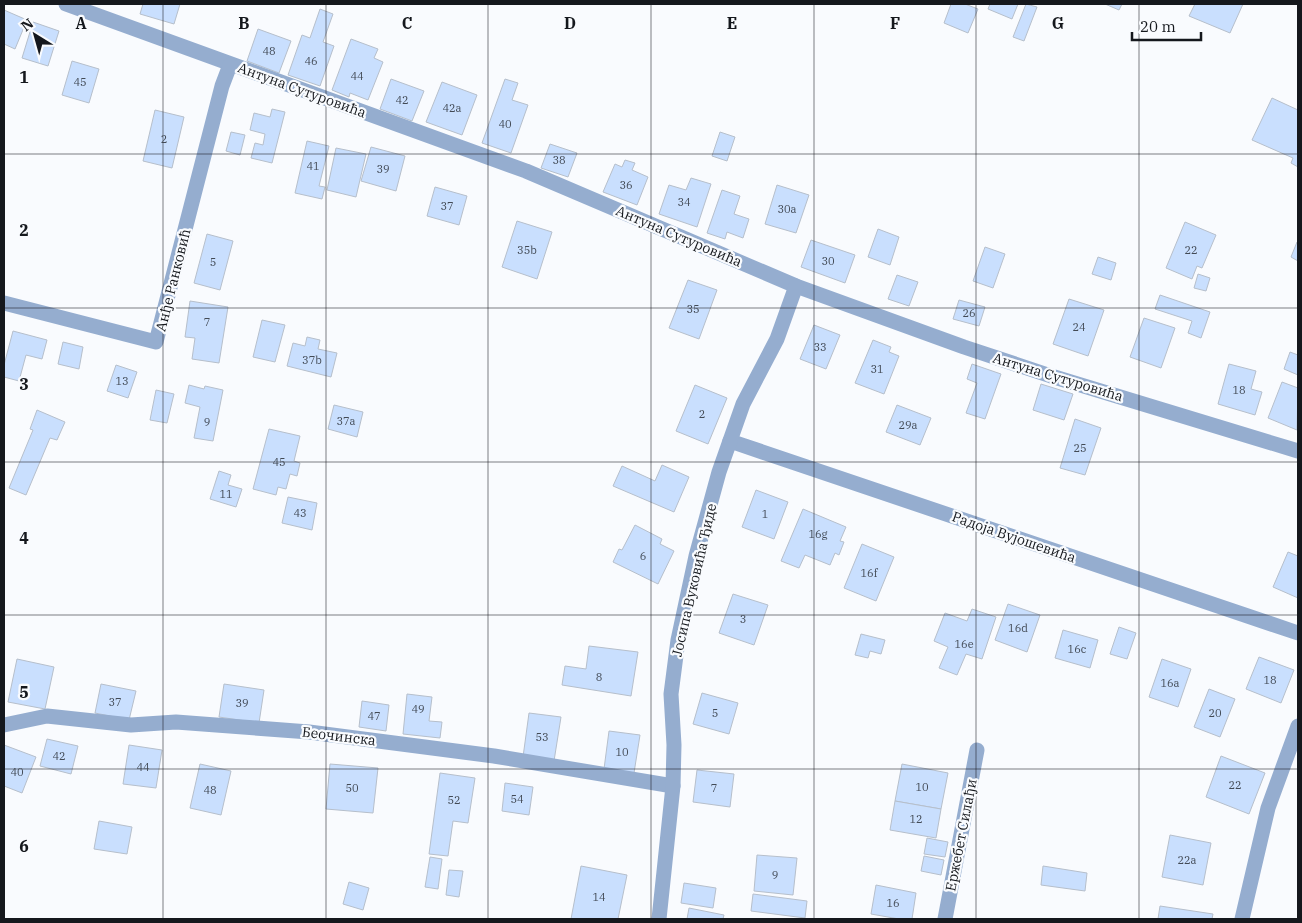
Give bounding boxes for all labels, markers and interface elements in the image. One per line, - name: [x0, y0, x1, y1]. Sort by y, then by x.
- north arrow: [10, 10, 60, 60]
- scale bar: [1132, 10, 1201, 42]
- text: A: [75, 13, 87, 33]
- text: B: [238, 13, 250, 33]
- text: C: [402, 13, 412, 33]
- text: D: [564, 13, 576, 33]
- text: E: [727, 13, 737, 33]
- text: F: [890, 13, 900, 33]
- text: G: [1052, 13, 1064, 33]
- text: N: [17, 14, 37, 35]
- text: 20 m: [1140, 17, 1176, 36]
- house number: 48: [262, 44, 276, 58]
- house number: 46: [304, 54, 318, 68]
- street label: Антуна Сутуровића: [235, 58, 369, 122]
- text: 1: [19, 67, 29, 87]
- house number: 44: [350, 69, 364, 83]
- house number: 45: [73, 75, 87, 89]
- house number: 42: [395, 93, 409, 107]
- house number: 42a: [442, 101, 462, 115]
- house number: 40: [498, 117, 512, 131]
- house number: 2: [161, 132, 167, 146]
- house number: 38: [552, 153, 566, 167]
- house number: 41: [306, 159, 320, 173]
- house number: 39: [376, 162, 390, 176]
- house number: 36: [619, 178, 633, 192]
- house number: 34: [677, 195, 691, 209]
- house number: 37: [440, 199, 454, 213]
- street label: Антуна Сутуровића: [613, 201, 745, 271]
- house number: 30a: [777, 202, 797, 216]
- text: 2: [19, 220, 29, 240]
- street label: Анђе Ранковић: [152, 227, 195, 333]
- house number: 35b: [517, 243, 537, 257]
- house number: 22: [1184, 243, 1198, 257]
- house number: 30: [821, 254, 835, 268]
- house number: 5: [210, 255, 216, 269]
- house number: 35: [686, 302, 700, 316]
- house number: 26: [962, 306, 976, 320]
- house number: 7: [204, 315, 210, 329]
- house number: 24: [1072, 320, 1086, 334]
- house number: 33: [813, 340, 827, 354]
- street label: Антуна Сутуровића: [991, 349, 1126, 406]
- house number: 37b: [302, 353, 322, 367]
- house number: 31: [870, 362, 884, 376]
- text: 3: [19, 374, 29, 394]
- house number: 13: [115, 374, 129, 388]
- house number: 18: [1232, 383, 1246, 397]
- house number: 2: [699, 407, 705, 421]
- house number: 37a: [336, 414, 356, 428]
- house number: 9: [204, 415, 210, 429]
- house number: 29a: [898, 418, 918, 432]
- house number: 25: [1073, 441, 1087, 455]
- house number: 45: [272, 455, 286, 469]
- house number: 11: [219, 487, 233, 501]
- street label: Јосипа Вуковића Ђиде: [668, 502, 720, 658]
- house number: 43: [293, 506, 307, 520]
- house number: 1: [762, 507, 768, 521]
- street label: Радоја Вујошевића: [950, 507, 1079, 567]
- house number: 16g: [808, 527, 828, 541]
- text: 4: [19, 528, 29, 548]
- house number: 6: [640, 549, 646, 563]
- house number: 16f: [861, 566, 879, 580]
- house number: 3: [740, 612, 746, 626]
- house number: 16d: [1008, 621, 1028, 635]
- house number: 16e: [954, 637, 974, 651]
- house number: 16c: [1068, 642, 1087, 656]
- house number: 8: [596, 670, 602, 684]
- house number: 18: [1263, 673, 1277, 687]
- house number: 16a: [1160, 676, 1180, 690]
- text: 5: [19, 682, 29, 702]
- house number: 37: [108, 695, 122, 709]
- house number: 39: [235, 696, 249, 710]
- house number: 49: [411, 702, 425, 716]
- house number: 5: [712, 706, 718, 720]
- house number: 20: [1208, 706, 1222, 720]
- house number: 47: [367, 709, 381, 723]
- street label: Беочинска: [301, 723, 377, 749]
- house number: 53: [535, 730, 549, 744]
- house number: 10: [615, 745, 629, 759]
- house number: 42: [52, 749, 66, 763]
- house number: 44: [136, 760, 150, 774]
- house number: 40: [10, 765, 24, 779]
- street label: Ержебет Силађи: [941, 777, 981, 893]
- house number: 22: [1228, 778, 1242, 792]
- house number: 10: [915, 780, 929, 794]
- house number: 50: [345, 781, 359, 795]
- house number: 7: [711, 781, 717, 795]
- house number: 48: [203, 783, 217, 797]
- house number: 54: [510, 792, 524, 806]
- house number: 52: [447, 793, 461, 807]
- house number: 12: [909, 812, 923, 826]
- text: 6: [19, 836, 29, 856]
- house number: 22a: [1177, 853, 1197, 867]
- house number: 9: [772, 868, 778, 882]
- house number: 14: [592, 890, 606, 904]
- house number: 16: [886, 896, 900, 910]

